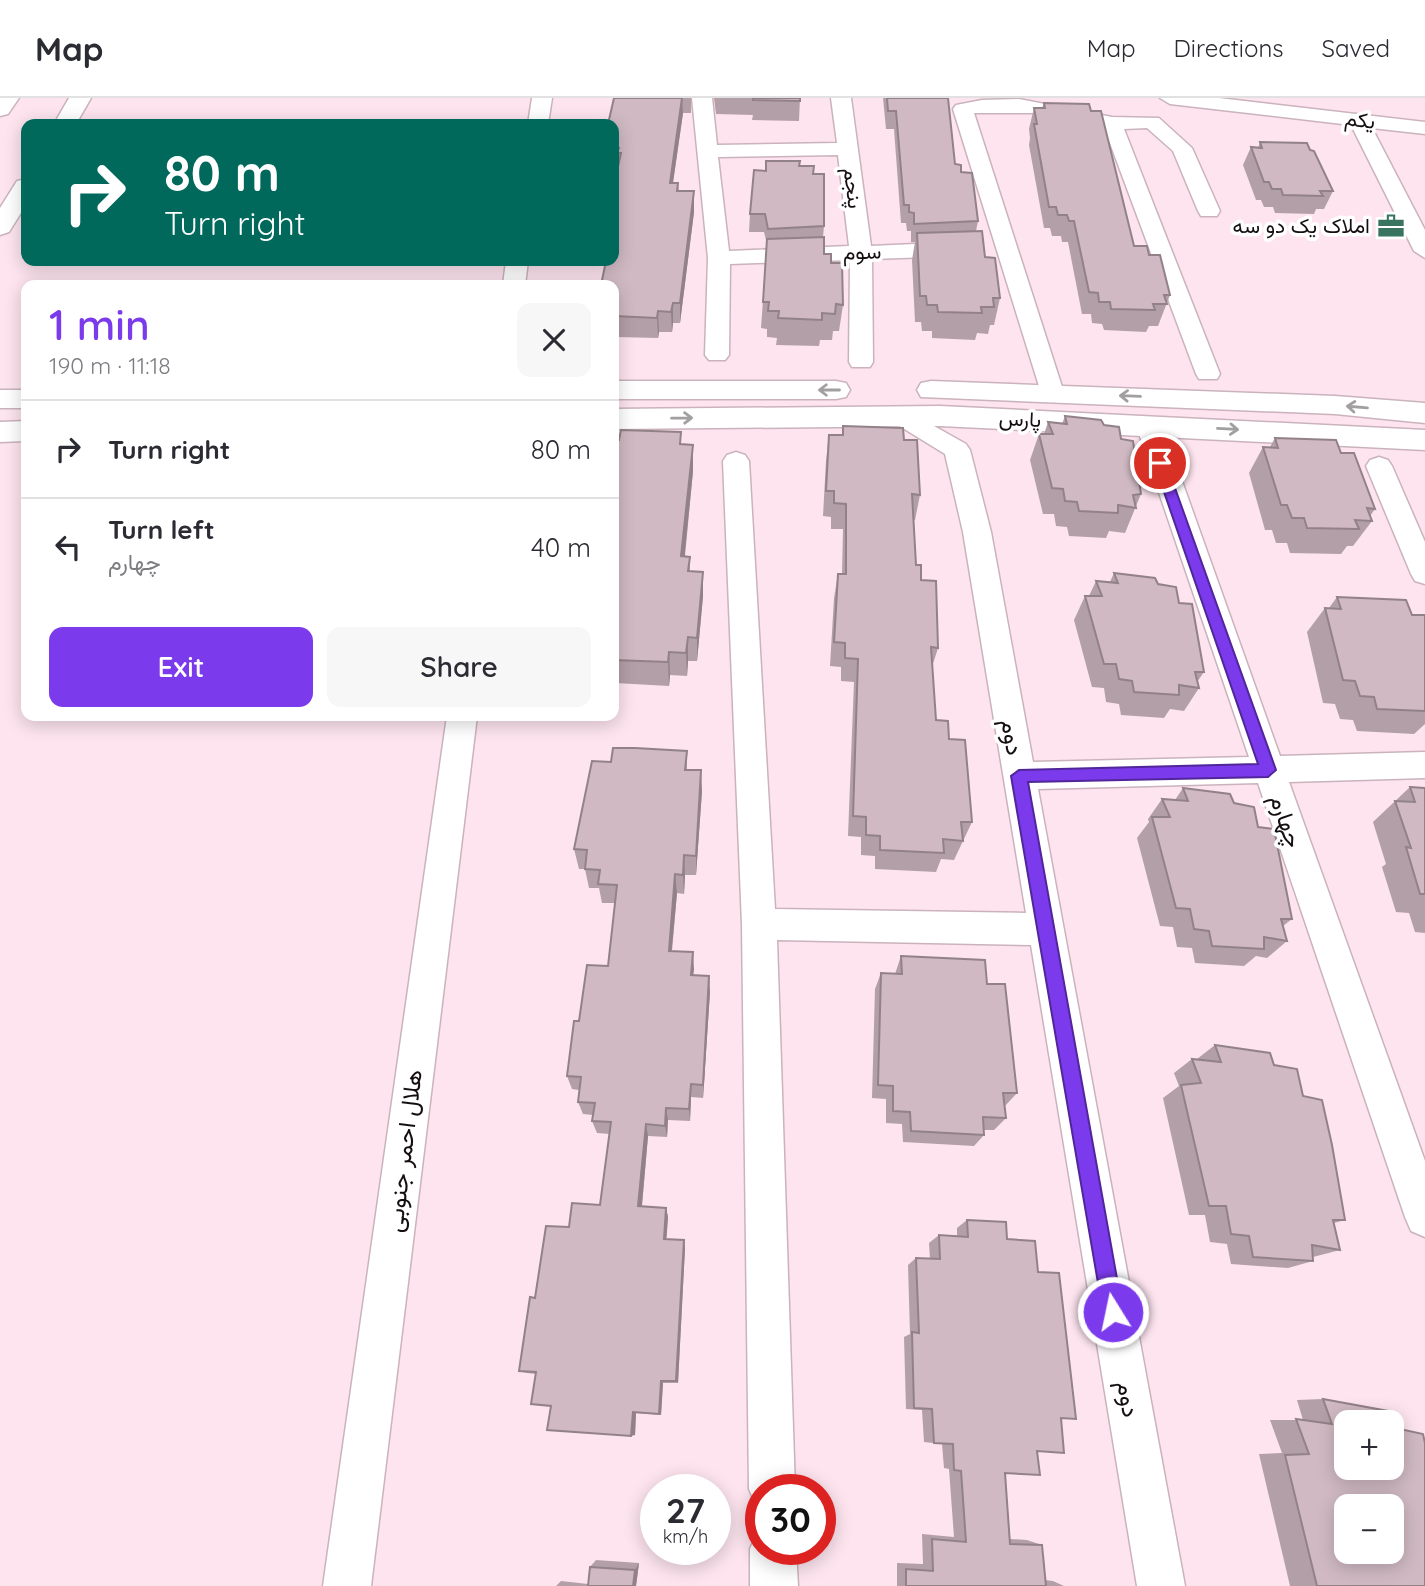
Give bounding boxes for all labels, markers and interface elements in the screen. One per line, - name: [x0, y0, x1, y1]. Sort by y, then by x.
- text: Map: [35, 28, 103, 69]
- text: Map: [1087, 33, 1136, 63]
- text: Directions: [1174, 33, 1284, 63]
- text: Saved: [1322, 33, 1390, 63]
- street label: یکم: [1343, 104, 1377, 136]
- text: 80 m: [164, 142, 280, 203]
- icon: right: [49, 147, 140, 238]
- street label: پنجم: [837, 166, 869, 210]
- text: Turn right: [164, 203, 305, 243]
- office icon: املاک یک دو سه: [1376, 211, 1406, 241]
- place label: املاک یک دو سه: [1233, 212, 1370, 239]
- street label: سوم: [842, 237, 882, 267]
- text: 1 min: [49, 298, 150, 351]
- button: close: [517, 303, 591, 377]
- text: 190 m · 11:18: [49, 351, 171, 380]
- one-way arrow: [818, 383, 841, 397]
- one-way arrow: [1119, 390, 1142, 403]
- one-way arrow: [1346, 400, 1369, 413]
- street label: پارس: [998, 404, 1042, 434]
- one-way arrow: [671, 411, 694, 425]
- one-way arrow: [1216, 422, 1239, 435]
- icon: right: [49, 430, 87, 468]
- text: Turn right: [108, 433, 230, 466]
- text: 80 m: [531, 433, 591, 466]
- pin: [1130, 433, 1190, 493]
- icon: arrive: [1141, 444, 1179, 482]
- text: Turn left: [108, 513, 215, 546]
- icon: left: [49, 528, 87, 566]
- text: 40 m: [531, 531, 591, 564]
- text: چهارم: [108, 547, 161, 576]
- button: Exit: [49, 627, 313, 707]
- button: Share: [327, 627, 591, 707]
- street label: دوم: [993, 716, 1031, 758]
- street label: چهارم: [1262, 790, 1310, 852]
- street label: هلال احمر جنوبی: [378, 1068, 429, 1234]
- position arrow: [1076, 1275, 1150, 1349]
- street label: دوم: [1109, 1378, 1147, 1420]
- map controls: [1334, 1410, 1404, 1564]
- button: +: [1334, 1410, 1404, 1480]
- speed limit sign: 30: [745, 1474, 836, 1565]
- text: 27: [666, 1488, 705, 1532]
- button: −: [1334, 1494, 1404, 1564]
- text: km/h: [663, 1525, 708, 1548]

